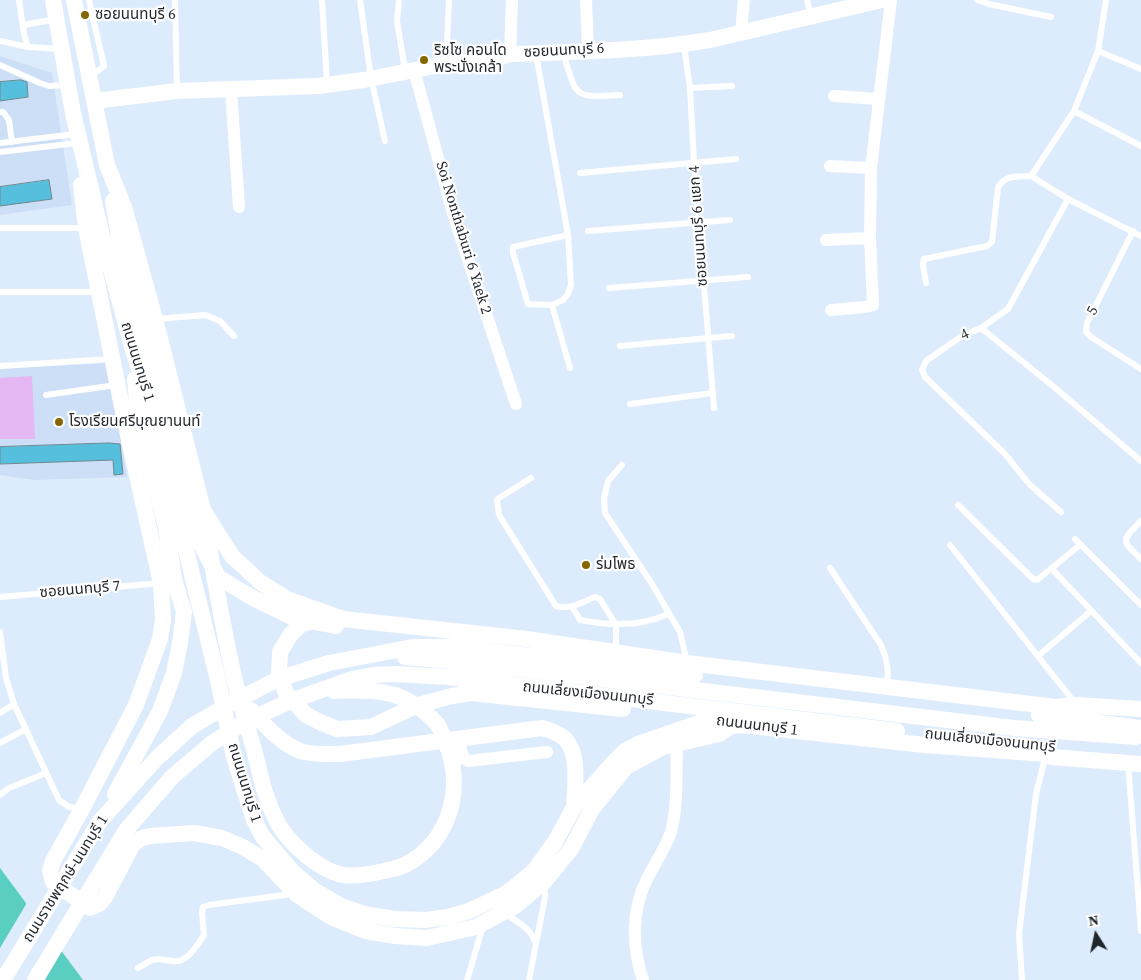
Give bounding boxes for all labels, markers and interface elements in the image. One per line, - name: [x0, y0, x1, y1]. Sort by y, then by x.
- place label: ซอยนนทบุรี 6: [95, 6, 176, 24]
- marker: ซอยนนทบุรี 6: [79, 9, 91, 21]
- street label: ซอยนนทบุรี 6: [523, 40, 605, 62]
- place label: ริซโซ คอนโด พระนั่งเกล้า: [434, 42, 507, 77]
- marker: ริซโซ คอนโด พระนั่งเกล้า: [418, 54, 430, 66]
- street label: Soi Nonthaburi 6 Yaek 2: [431, 159, 495, 317]
- street label: ซอยนนทบุรี 6 แยก 4: [686, 165, 712, 287]
- street label: 5: [1083, 304, 1103, 318]
- street label: ถนนนนทบุรี 1: [116, 320, 158, 404]
- street label: 4: [958, 325, 972, 345]
- place label: โรงเรียนศรีบุณยานนท์: [69, 413, 201, 431]
- marker: โรงเรียนศรีบุณยานนท์: [53, 416, 65, 428]
- place label: ร่มโพธ: [596, 556, 635, 574]
- marker: ร่มโพธ: [580, 559, 592, 571]
- street label: ซอยนนทบุรี 7: [39, 578, 121, 602]
- street label: ถนนเลี่ยงเมืองนนทบุรี: [522, 678, 654, 710]
- street label: ถนนนนทบุรี 1: [715, 712, 799, 740]
- street label: ถนนเลี่ยงเมืองนนทบุรี: [924, 725, 1056, 757]
- street label: ถนนนนทบุรี 1: [223, 741, 265, 825]
- street label: ถนนราชพฤกษ์-นนทบุรี 1: [19, 812, 113, 946]
- text: N: [1087, 909, 1100, 931]
- north arrow: [1071, 910, 1121, 960]

